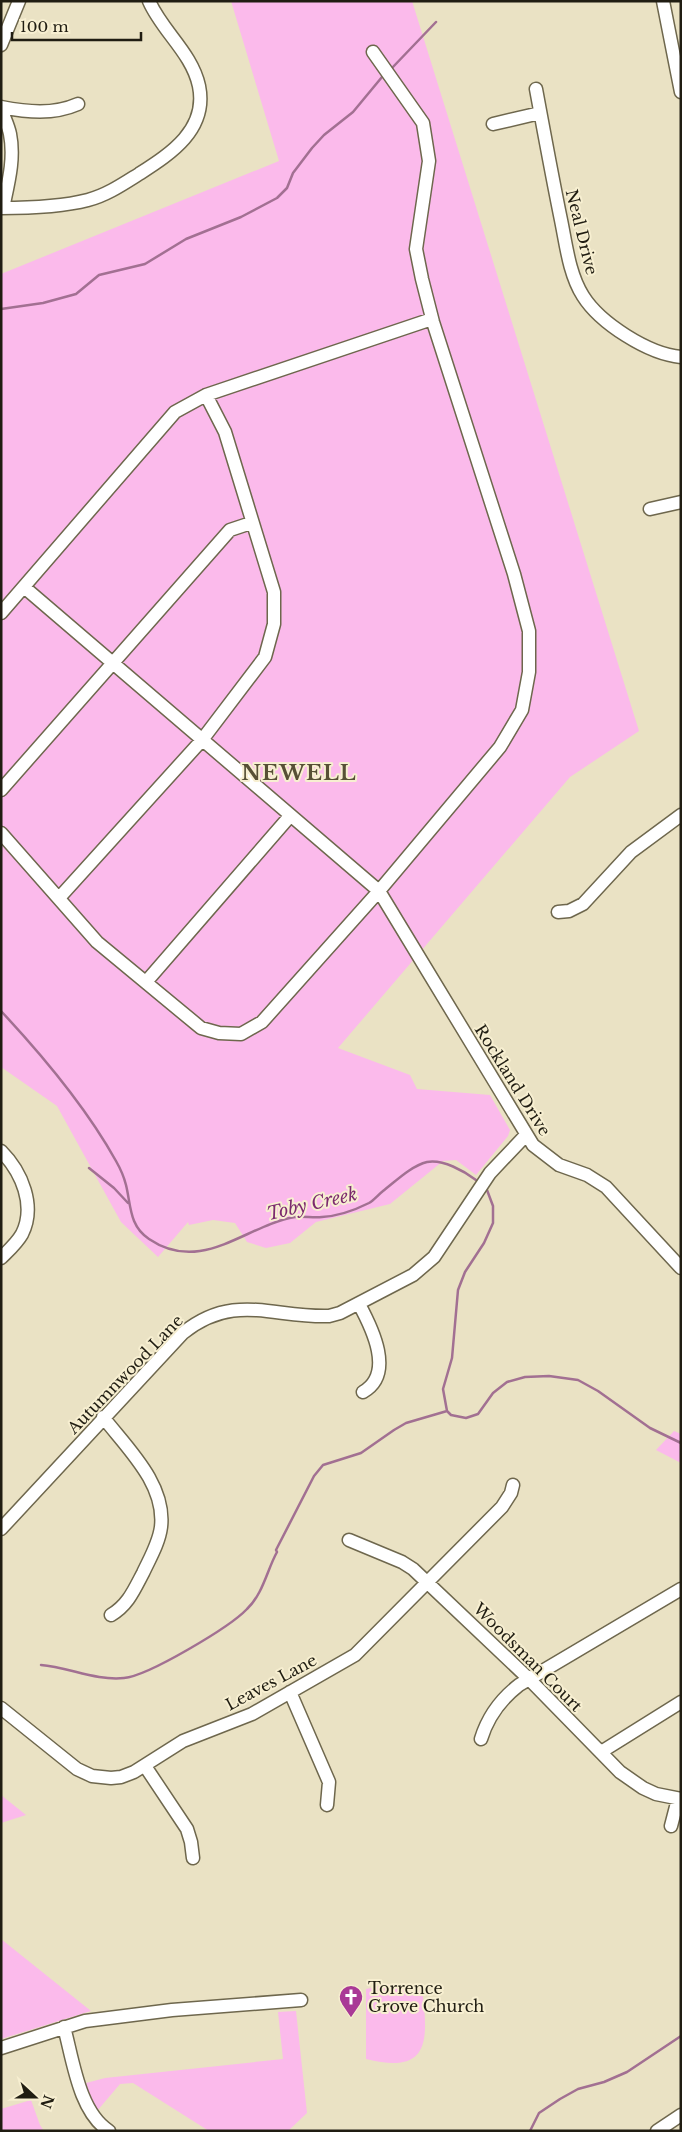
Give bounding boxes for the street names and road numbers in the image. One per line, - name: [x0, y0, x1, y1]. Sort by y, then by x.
- street label: Neal Drive: [562, 187, 602, 277]
- street label: Rockland Drive: [471, 1021, 555, 1139]
- street label: Autumnwood Lane: [62, 1310, 187, 1438]
- street label: Woodsman Court: [469, 1598, 587, 1716]
- street label: Leaves Lane: [222, 1650, 320, 1714]

